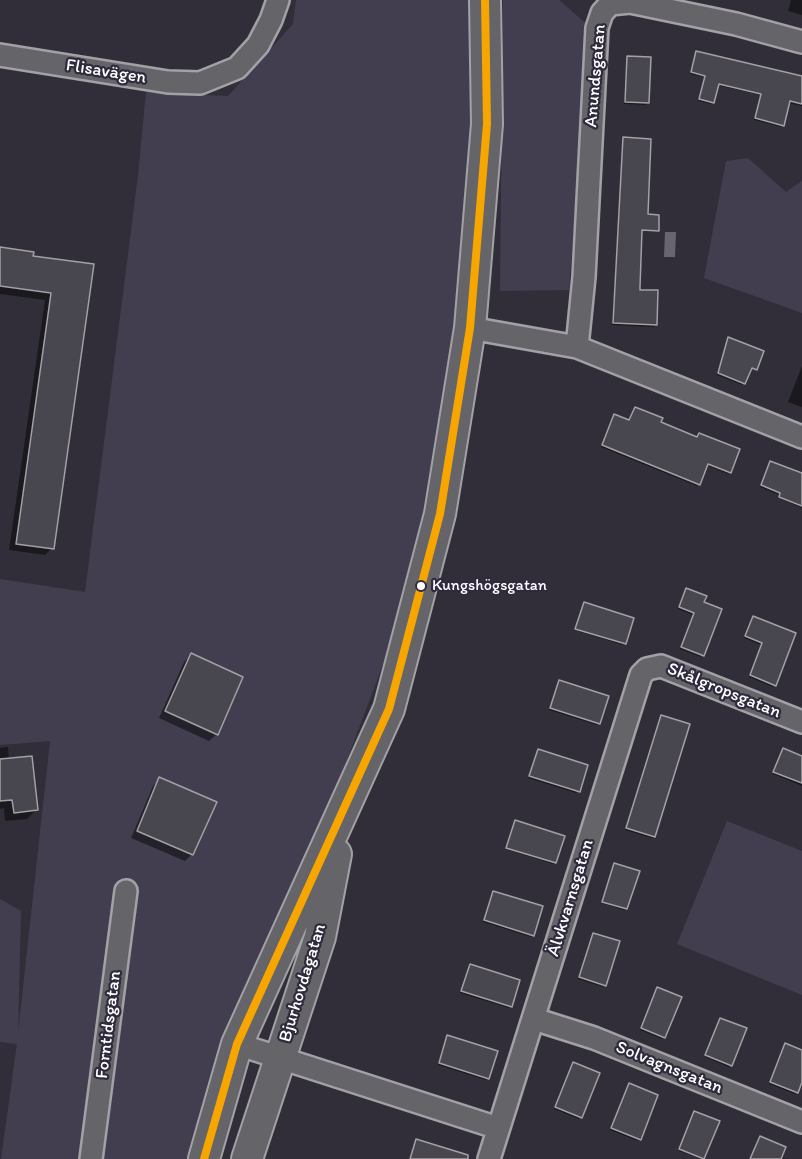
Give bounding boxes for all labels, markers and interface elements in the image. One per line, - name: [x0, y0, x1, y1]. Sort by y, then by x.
- street label: Anundsgatan: [581, 24, 611, 128]
- street label: Flisavägen: [64, 55, 148, 89]
- place label: Kungshögsgatan: [432, 576, 547, 596]
- marker: Kungshögsgatan: [415, 580, 427, 592]
- street label: Skålgropsgatan: [664, 658, 784, 724]
- street label: Älvkvarnsgatan: [543, 837, 599, 959]
- street label: Bjurhovdagatan: [275, 921, 331, 1045]
- street label: Forntidsgatan: [92, 970, 126, 1080]
- street label: Solvagnsgatan: [612, 1037, 726, 1099]

